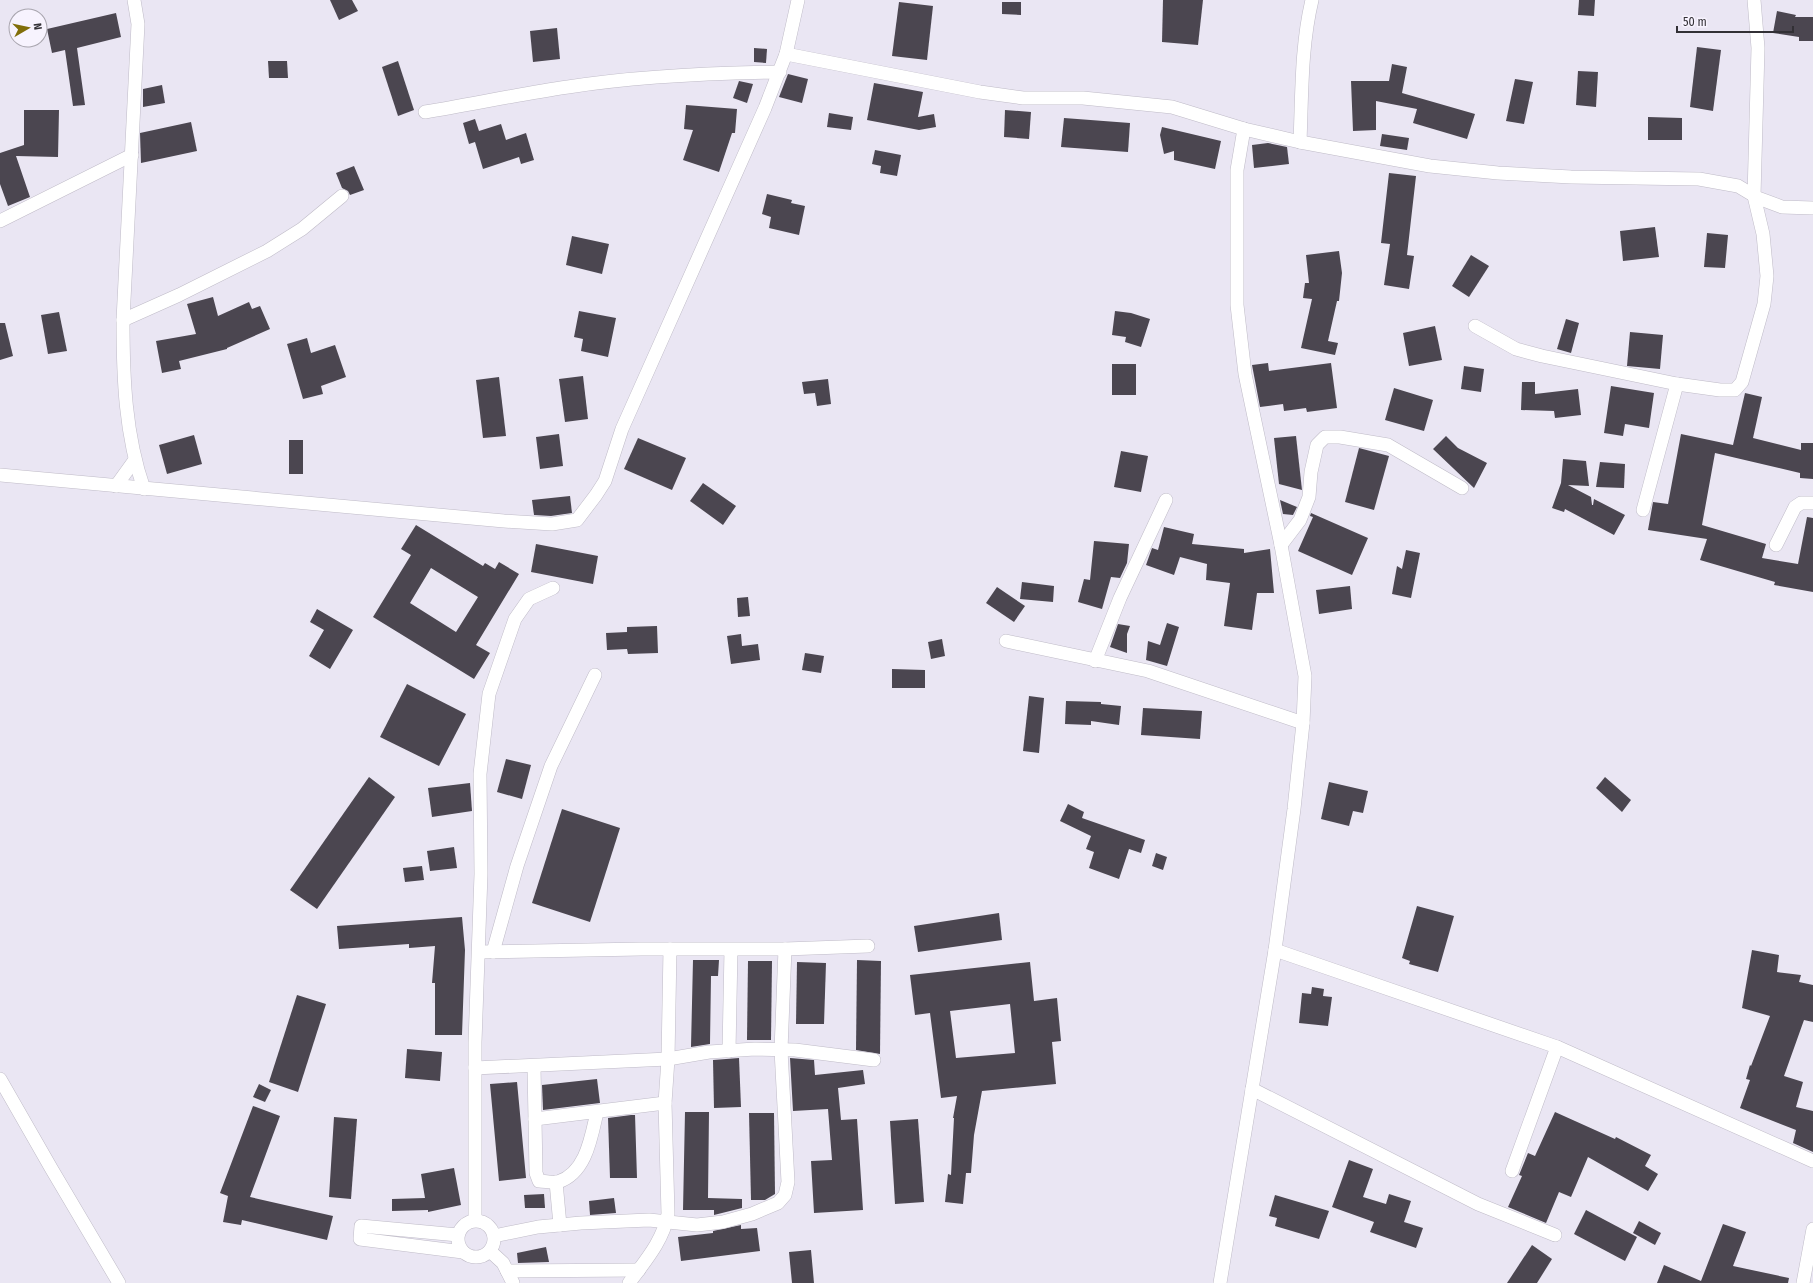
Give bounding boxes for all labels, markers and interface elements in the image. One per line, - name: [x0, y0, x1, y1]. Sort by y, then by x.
- north arrow: [8, 8, 48, 48]
- scale bar: [1677, 8, 1793, 34]
- text: 50 m: [1683, 15, 1707, 29]
- text: N: [30, 22, 44, 31]

